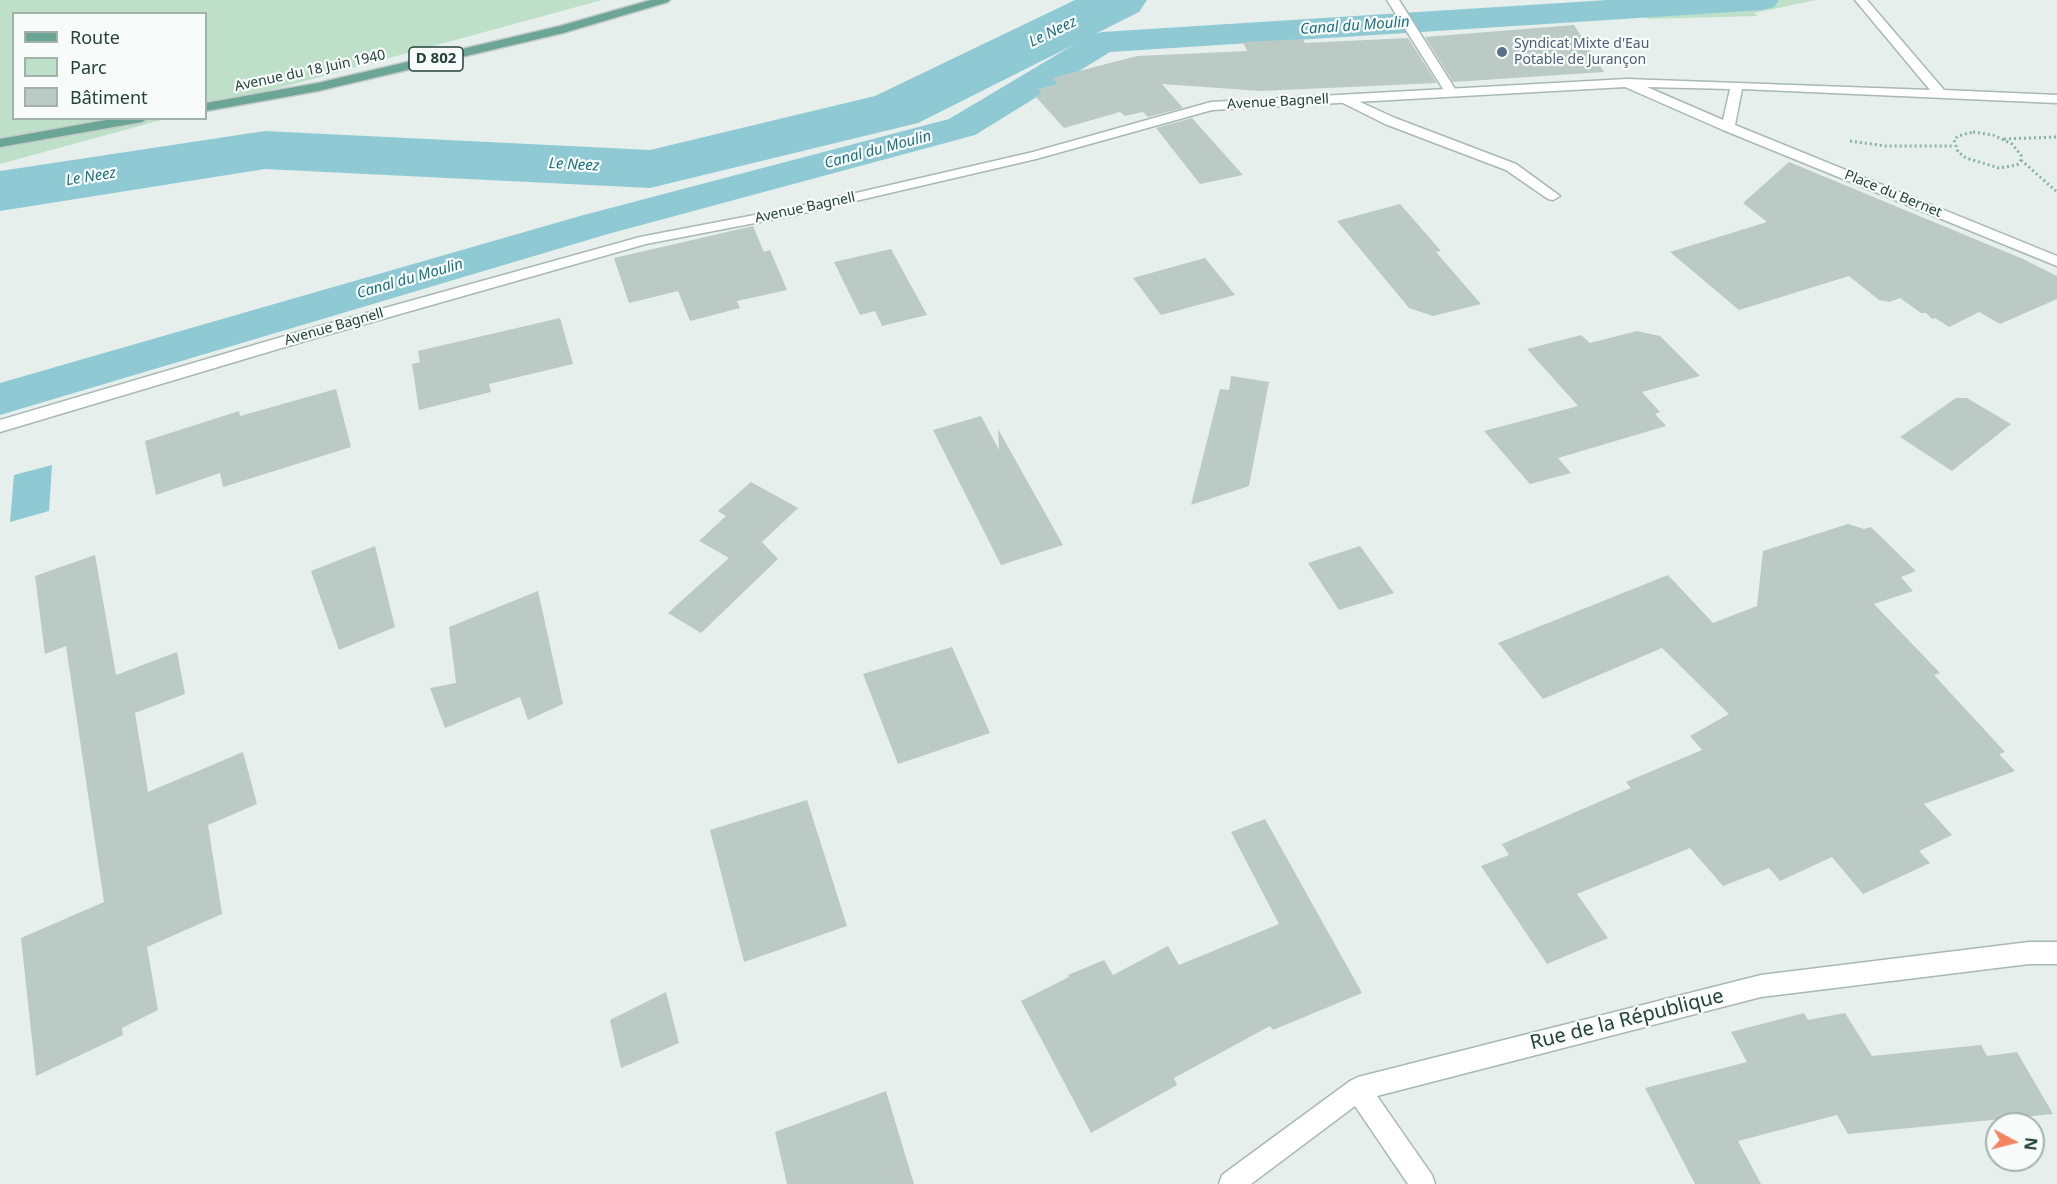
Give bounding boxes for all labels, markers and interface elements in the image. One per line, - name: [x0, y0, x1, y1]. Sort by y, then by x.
- legend: [12, 12, 207, 120]
- water label: Le Neez: [1026, 13, 1080, 51]
- water label: Canal du Moulin: [1300, 13, 1410, 39]
- text: Route: [70, 25, 120, 49]
- place label: Syndicat Mixte d'Eau Potable de Jurançon: [1514, 36, 1649, 68]
- marker: Syndicat Mixte d'Eau Potable de Jurançon: [1495, 45, 1509, 59]
- street label: Avenue du 18 Juin 1940: [233, 47, 387, 95]
- road number: D 802: [409, 47, 463, 71]
- text: Parc: [70, 55, 107, 79]
- text: Bâtiment: [70, 85, 148, 109]
- street label: Avenue Bagnell: [1227, 91, 1329, 113]
- water label: Canal du Moulin: [823, 127, 933, 173]
- water label: Le Neez: [548, 155, 600, 175]
- water label: Le Neez: [65, 164, 117, 190]
- street label: Place du Bernet: [1842, 167, 1944, 221]
- street label: Avenue Bagnell: [753, 189, 857, 227]
- water label: Canal du Moulin: [355, 255, 465, 303]
- street label: Avenue Bagnell: [283, 305, 385, 349]
- street label: Rue de la République: [1528, 984, 1726, 1056]
- north arrow: [1985, 1112, 2045, 1172]
- text: N: [2019, 1136, 2043, 1152]

